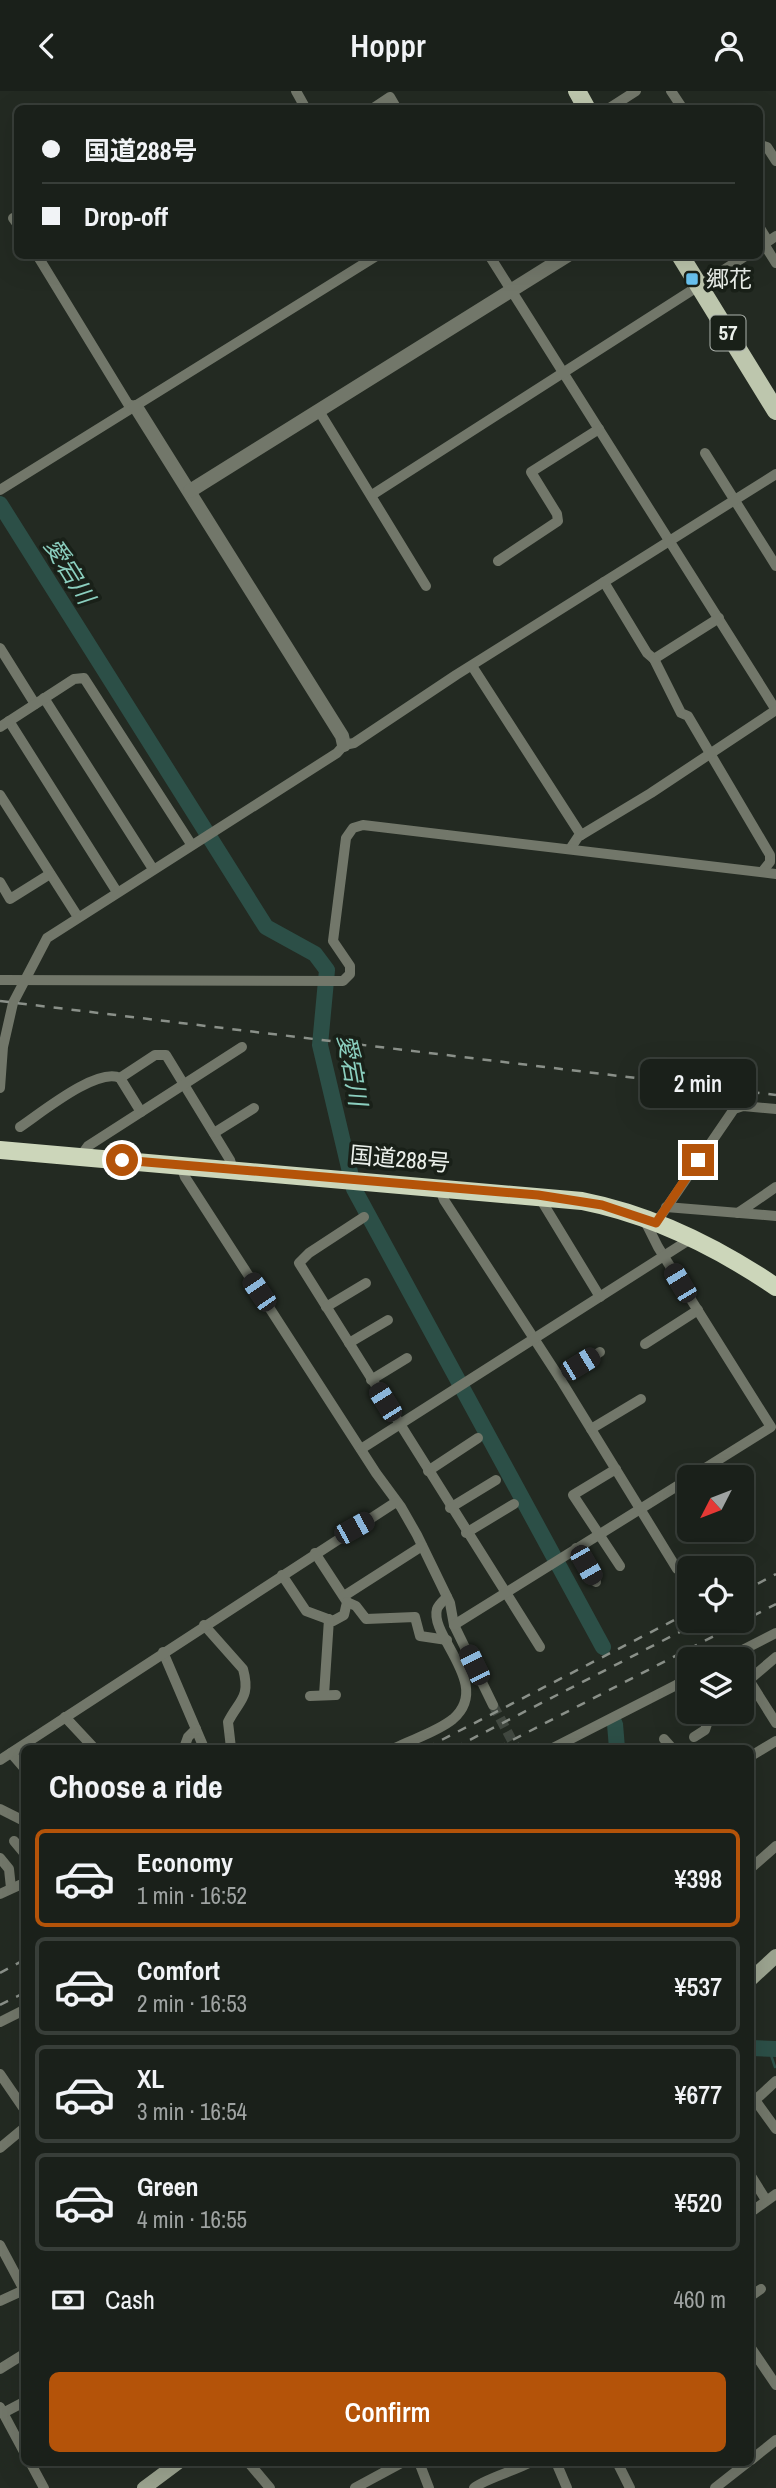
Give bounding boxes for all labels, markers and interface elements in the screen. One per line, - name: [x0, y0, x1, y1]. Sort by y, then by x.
- text: Hoppr: [350, 24, 426, 67]
- icon: back: [28, 27, 66, 65]
- icon: person: [710, 27, 748, 65]
- text: 国道288号: [84, 133, 198, 168]
- text: Drop-off: [84, 199, 168, 234]
- place label: 郷花: [706, 263, 752, 294]
- marker: 郷花: [684, 271, 700, 287]
- road number: 57: [710, 315, 746, 351]
- water label: 愛宕川: [37, 531, 104, 612]
- water label: 愛宕川: [331, 1032, 376, 1111]
- callout: 2 min: [640, 1059, 756, 1107]
- text: 2 min: [674, 1068, 722, 1099]
- street label: 国道288号: [349, 1139, 451, 1178]
- route start: [106, 1144, 138, 1176]
- route end: [682, 1144, 714, 1176]
- car: [661, 1260, 700, 1306]
- car: [239, 1269, 280, 1315]
- car: [557, 1344, 604, 1384]
- car: [365, 1379, 406, 1425]
- north arrow: [677, 1465, 754, 1542]
- map controls: [677, 1465, 754, 1724]
- car: [331, 1509, 378, 1547]
- car: [567, 1542, 606, 1588]
- button: locate: [677, 1556, 754, 1633]
- car: [456, 1642, 493, 1688]
- button: layers: [677, 1647, 754, 1724]
- text: Choose a ride: [49, 1765, 223, 1808]
- text: Economy: [137, 1845, 233, 1880]
- icon: car: [53, 1847, 116, 1910]
- text: ¥398: [675, 1861, 722, 1896]
- text: 1 min · 16:52: [137, 1880, 247, 1911]
- text: Comfort: [137, 1953, 220, 1988]
- icon: car: [53, 1955, 116, 2018]
- text: ¥537: [675, 1969, 722, 2004]
- text: 2 min · 16:53: [137, 1988, 247, 2019]
- text: XL: [137, 2061, 164, 2096]
- icon: car: [53, 2063, 116, 2126]
- text: ¥677: [675, 2077, 722, 2112]
- text: 3 min · 16:54: [137, 2096, 247, 2127]
- text: Green: [137, 2169, 199, 2204]
- icon: car: [53, 2171, 116, 2234]
- text: ¥520: [675, 2185, 722, 2220]
- text: 4 min · 16:55: [137, 2204, 247, 2235]
- icon: cash: [49, 2281, 87, 2319]
- text: Cash: [105, 2282, 155, 2317]
- text: 460 m: [674, 2284, 726, 2315]
- button: Confirm: [49, 2372, 726, 2452]

